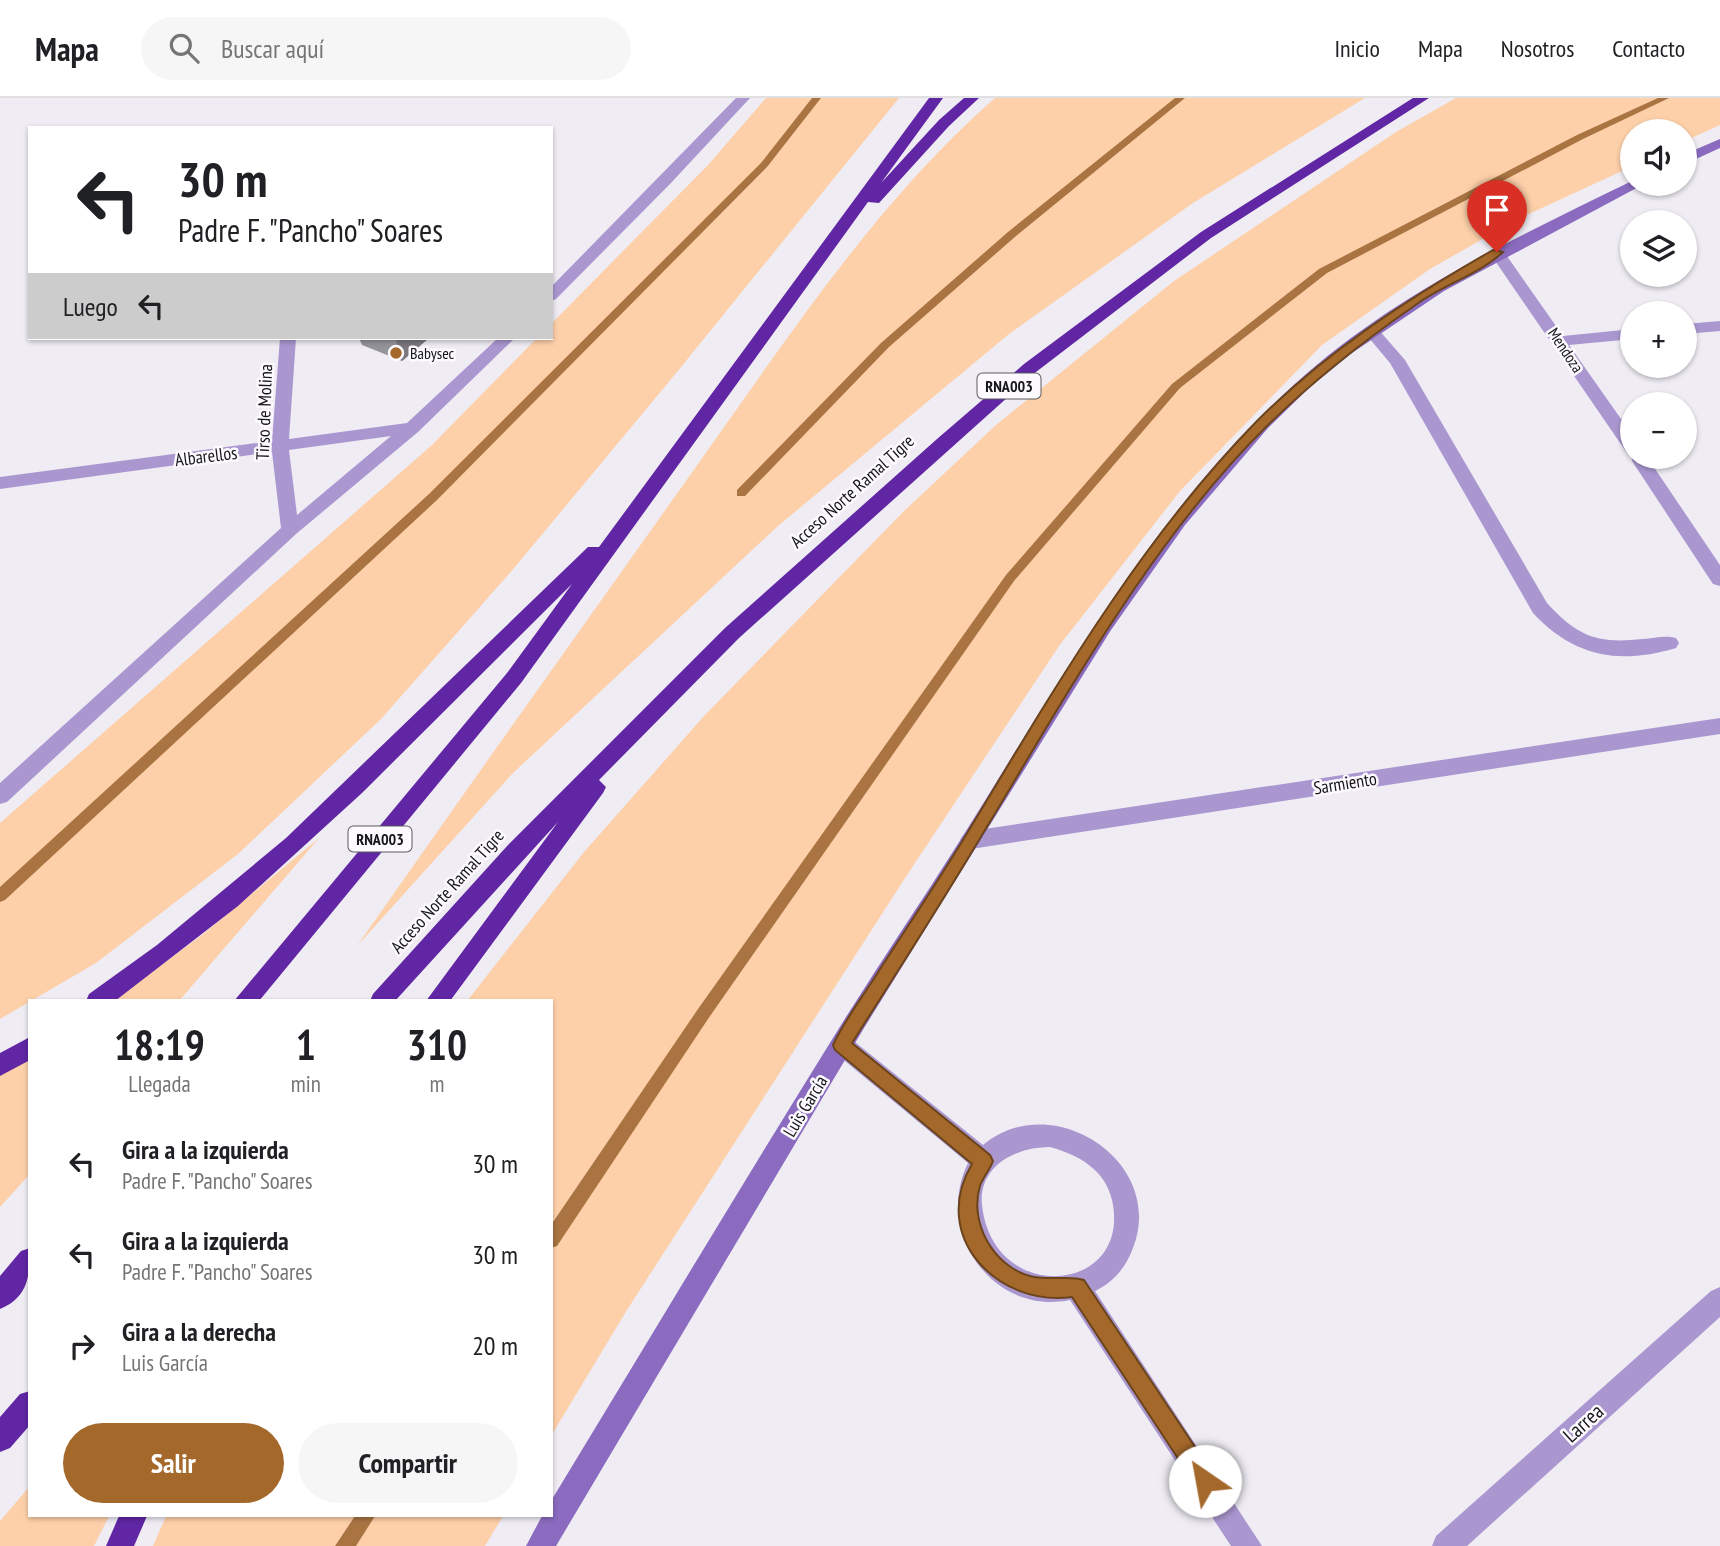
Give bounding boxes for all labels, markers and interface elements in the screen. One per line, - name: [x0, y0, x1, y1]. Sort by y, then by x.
- search box: [141, 17, 631, 80]
- text: Mapa: [35, 27, 99, 70]
- icon: search: [165, 29, 203, 67]
- text: Buscar aquí: [221, 32, 324, 65]
- text: Inicio: [1334, 33, 1380, 64]
- text: Mapa: [1418, 33, 1463, 64]
- text: Nosotros: [1501, 33, 1574, 64]
- text: Contacto: [1612, 33, 1685, 64]
- map controls: [1620, 119, 1697, 469]
- button: sound: [1620, 119, 1697, 196]
- text: 30 m: [178, 147, 267, 211]
- icon: left: [63, 154, 154, 245]
- pin: [1467, 180, 1527, 252]
- icon: arrive: [1478, 191, 1516, 229]
- text: Padre F. "Pancho" Soares: [178, 209, 443, 251]
- button: layers: [1620, 210, 1697, 287]
- icon: left: [132, 287, 170, 325]
- text: Luego: [63, 290, 118, 323]
- button: +: [1620, 301, 1697, 378]
- street label: Mendoza: [1544, 324, 1588, 376]
- place label: Babysec: [410, 343, 455, 363]
- marker: Babysec: [388, 345, 404, 361]
- street label: Tirso de Molina: [251, 364, 277, 460]
- road number: RNA003: [978, 374, 1040, 398]
- button: −: [1620, 392, 1697, 469]
- street label: Acceso Norte Ramal Tigre: [785, 429, 919, 553]
- street label: Albarellos: [174, 441, 238, 471]
- street label: Sarmiento: [1312, 767, 1378, 799]
- street label: Acceso Norte Ramal Tigre: [385, 824, 509, 958]
- road number: RNA003: [348, 826, 412, 852]
- text: 18:19: [114, 1017, 205, 1072]
- text: 1: [296, 1017, 316, 1072]
- text: 310: [407, 1017, 467, 1072]
- text: Llegada: [128, 1069, 191, 1098]
- text: min: [291, 1069, 321, 1098]
- text: m: [429, 1069, 444, 1098]
- street label: Luis García: [778, 1071, 832, 1141]
- text: Gira a la izquierda: [122, 1133, 289, 1166]
- icon: left: [63, 1145, 101, 1183]
- text: 30 m: [472, 1147, 518, 1180]
- text: Padre F. "Pancho" Soares: [122, 1166, 313, 1195]
- text: Gira a la izquierda: [122, 1224, 289, 1257]
- icon: left: [63, 1236, 101, 1274]
- text: 30 m: [472, 1238, 518, 1271]
- text: Padre F. "Pancho" Soares: [122, 1257, 313, 1286]
- text: Gira a la derecha: [122, 1315, 276, 1348]
- icon: right: [63, 1327, 101, 1365]
- text: 20 m: [472, 1329, 518, 1362]
- text: Luis García: [122, 1348, 208, 1377]
- street label: Larrea: [1557, 1398, 1609, 1448]
- button: Salir: [63, 1423, 284, 1503]
- button: Compartir: [298, 1423, 518, 1503]
- position arrow: [1168, 1444, 1242, 1518]

